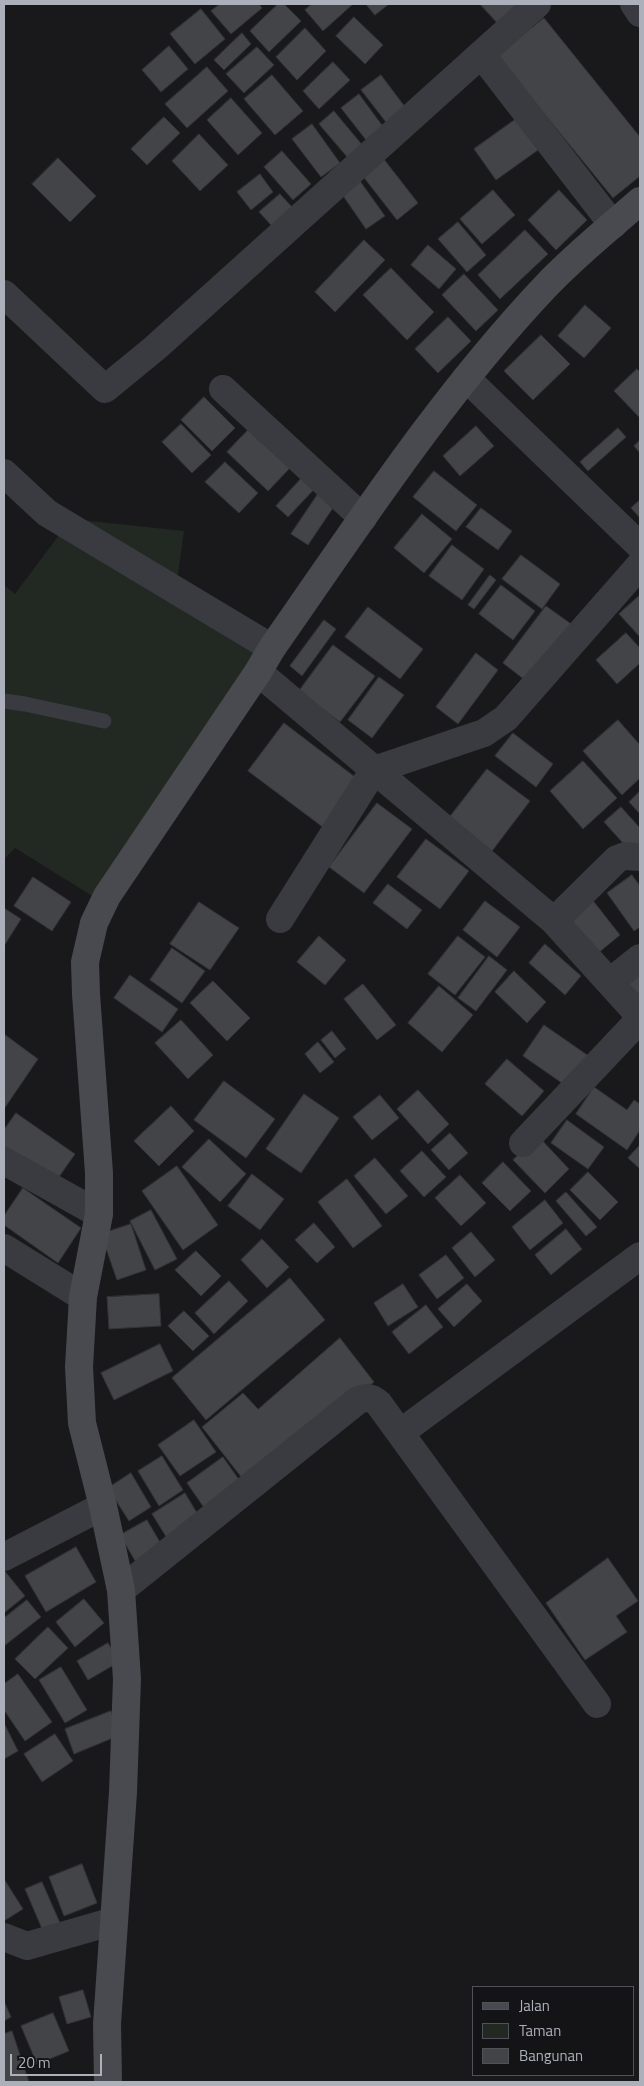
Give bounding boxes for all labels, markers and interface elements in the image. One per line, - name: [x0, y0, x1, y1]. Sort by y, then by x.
- legend: [472, 1986, 634, 2076]
- text: Jalan: [519, 1994, 550, 2017]
- text: Taman: [519, 2019, 561, 2042]
- scale bar: [12, 2044, 105, 2076]
- text: Bangunan: [519, 2044, 583, 2067]
- text: 20 m: [18, 2051, 51, 2074]

